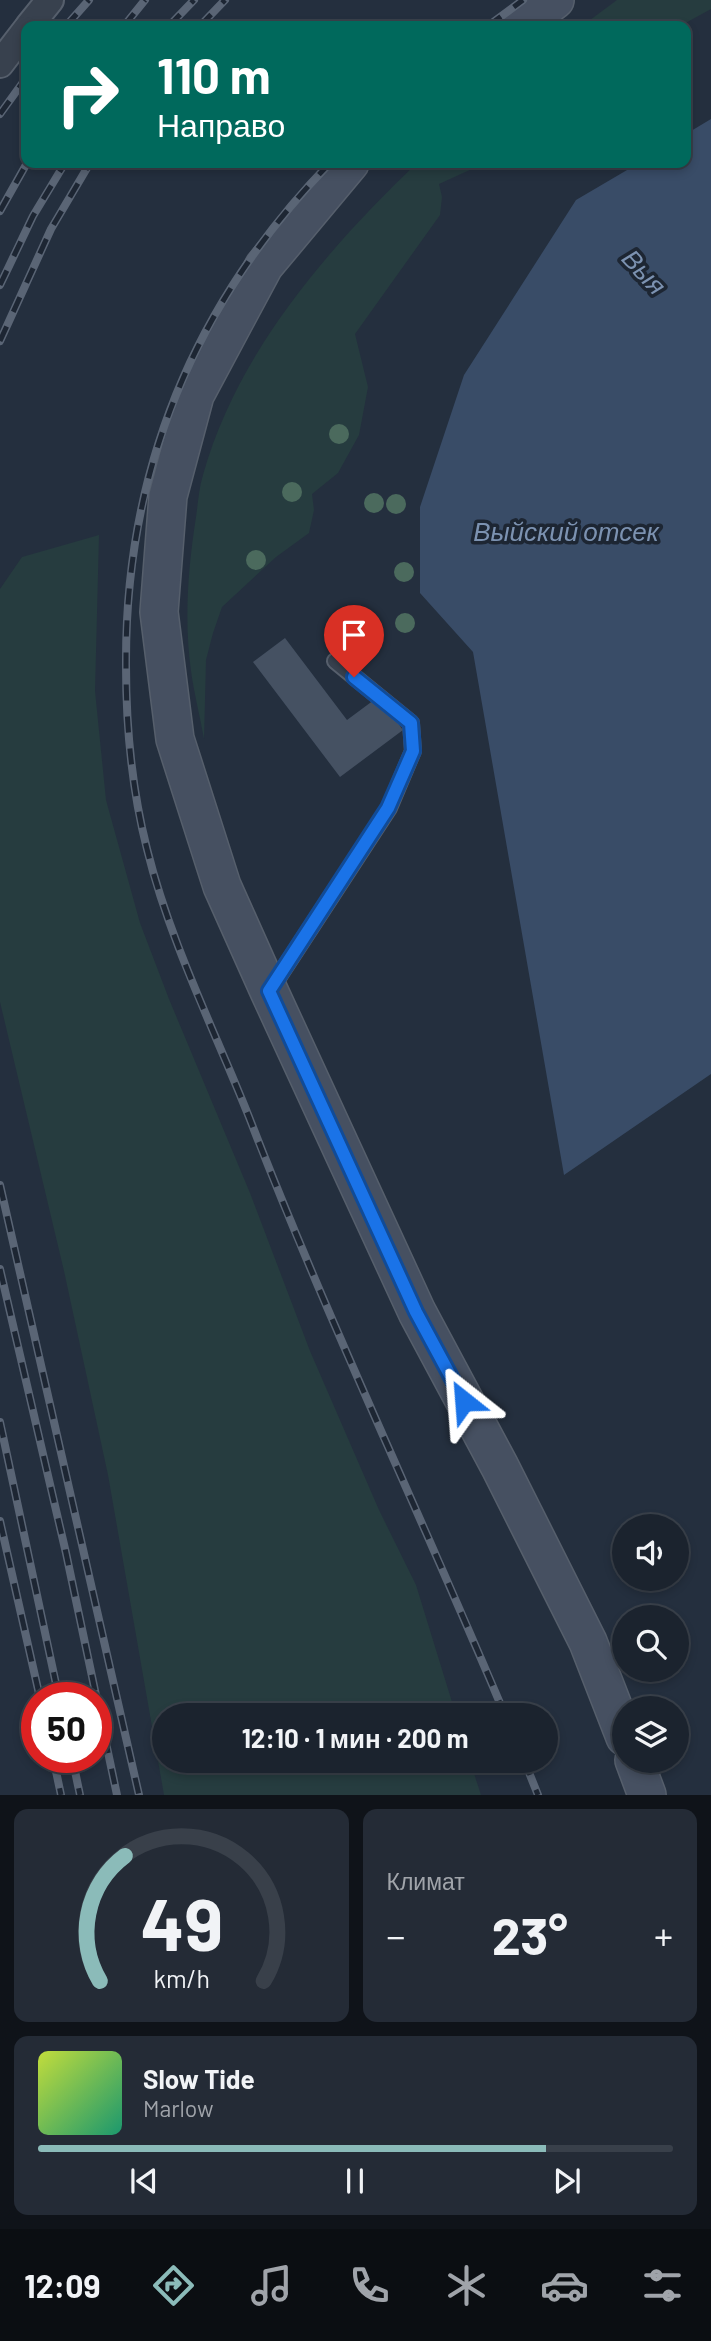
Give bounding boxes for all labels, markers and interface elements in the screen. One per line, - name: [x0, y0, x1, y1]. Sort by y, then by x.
- text: 110 m: [157, 45, 271, 104]
- icon: right: [42, 49, 133, 140]
- text: Направо: [157, 105, 285, 143]
- water label: Выя: [617, 242, 674, 300]
- water label: Выйский отсек: [473, 515, 661, 546]
- pin: [324, 605, 384, 677]
- icon: arrive: [335, 616, 373, 654]
- position arrow: [427, 1364, 501, 1438]
- map controls: [612, 1514, 689, 1773]
- button: sound: [612, 1514, 689, 1591]
- button: search: [612, 1605, 689, 1682]
- speed limit sign: 50: [21, 1682, 112, 1773]
- button: layers: [612, 1696, 689, 1773]
- text: 12:10 · 1 мин · 200 m: [242, 1722, 468, 1753]
- text: Климат: [387, 1867, 465, 1895]
- text: 49: [140, 1879, 223, 1967]
- text: 23°: [492, 1903, 568, 1965]
- text: −: [387, 1912, 406, 1958]
- text: +: [654, 1912, 673, 1958]
- text: km/h: [153, 1963, 210, 1993]
- text: Slow Tide: [143, 2063, 255, 2094]
- text: Marlow: [143, 2094, 214, 2122]
- icon: previous: [125, 2162, 163, 2200]
- icon: pause: [336, 2162, 374, 2200]
- icon: next: [548, 2162, 586, 2200]
- icon: directions: [149, 2261, 198, 2310]
- icon: music: [247, 2261, 296, 2310]
- icon: phone: [345, 2261, 394, 2310]
- icon: climate: [442, 2261, 491, 2310]
- icon: car: [540, 2261, 589, 2310]
- icon: filters: [638, 2261, 687, 2310]
- text: 12:09: [24, 2266, 100, 2304]

